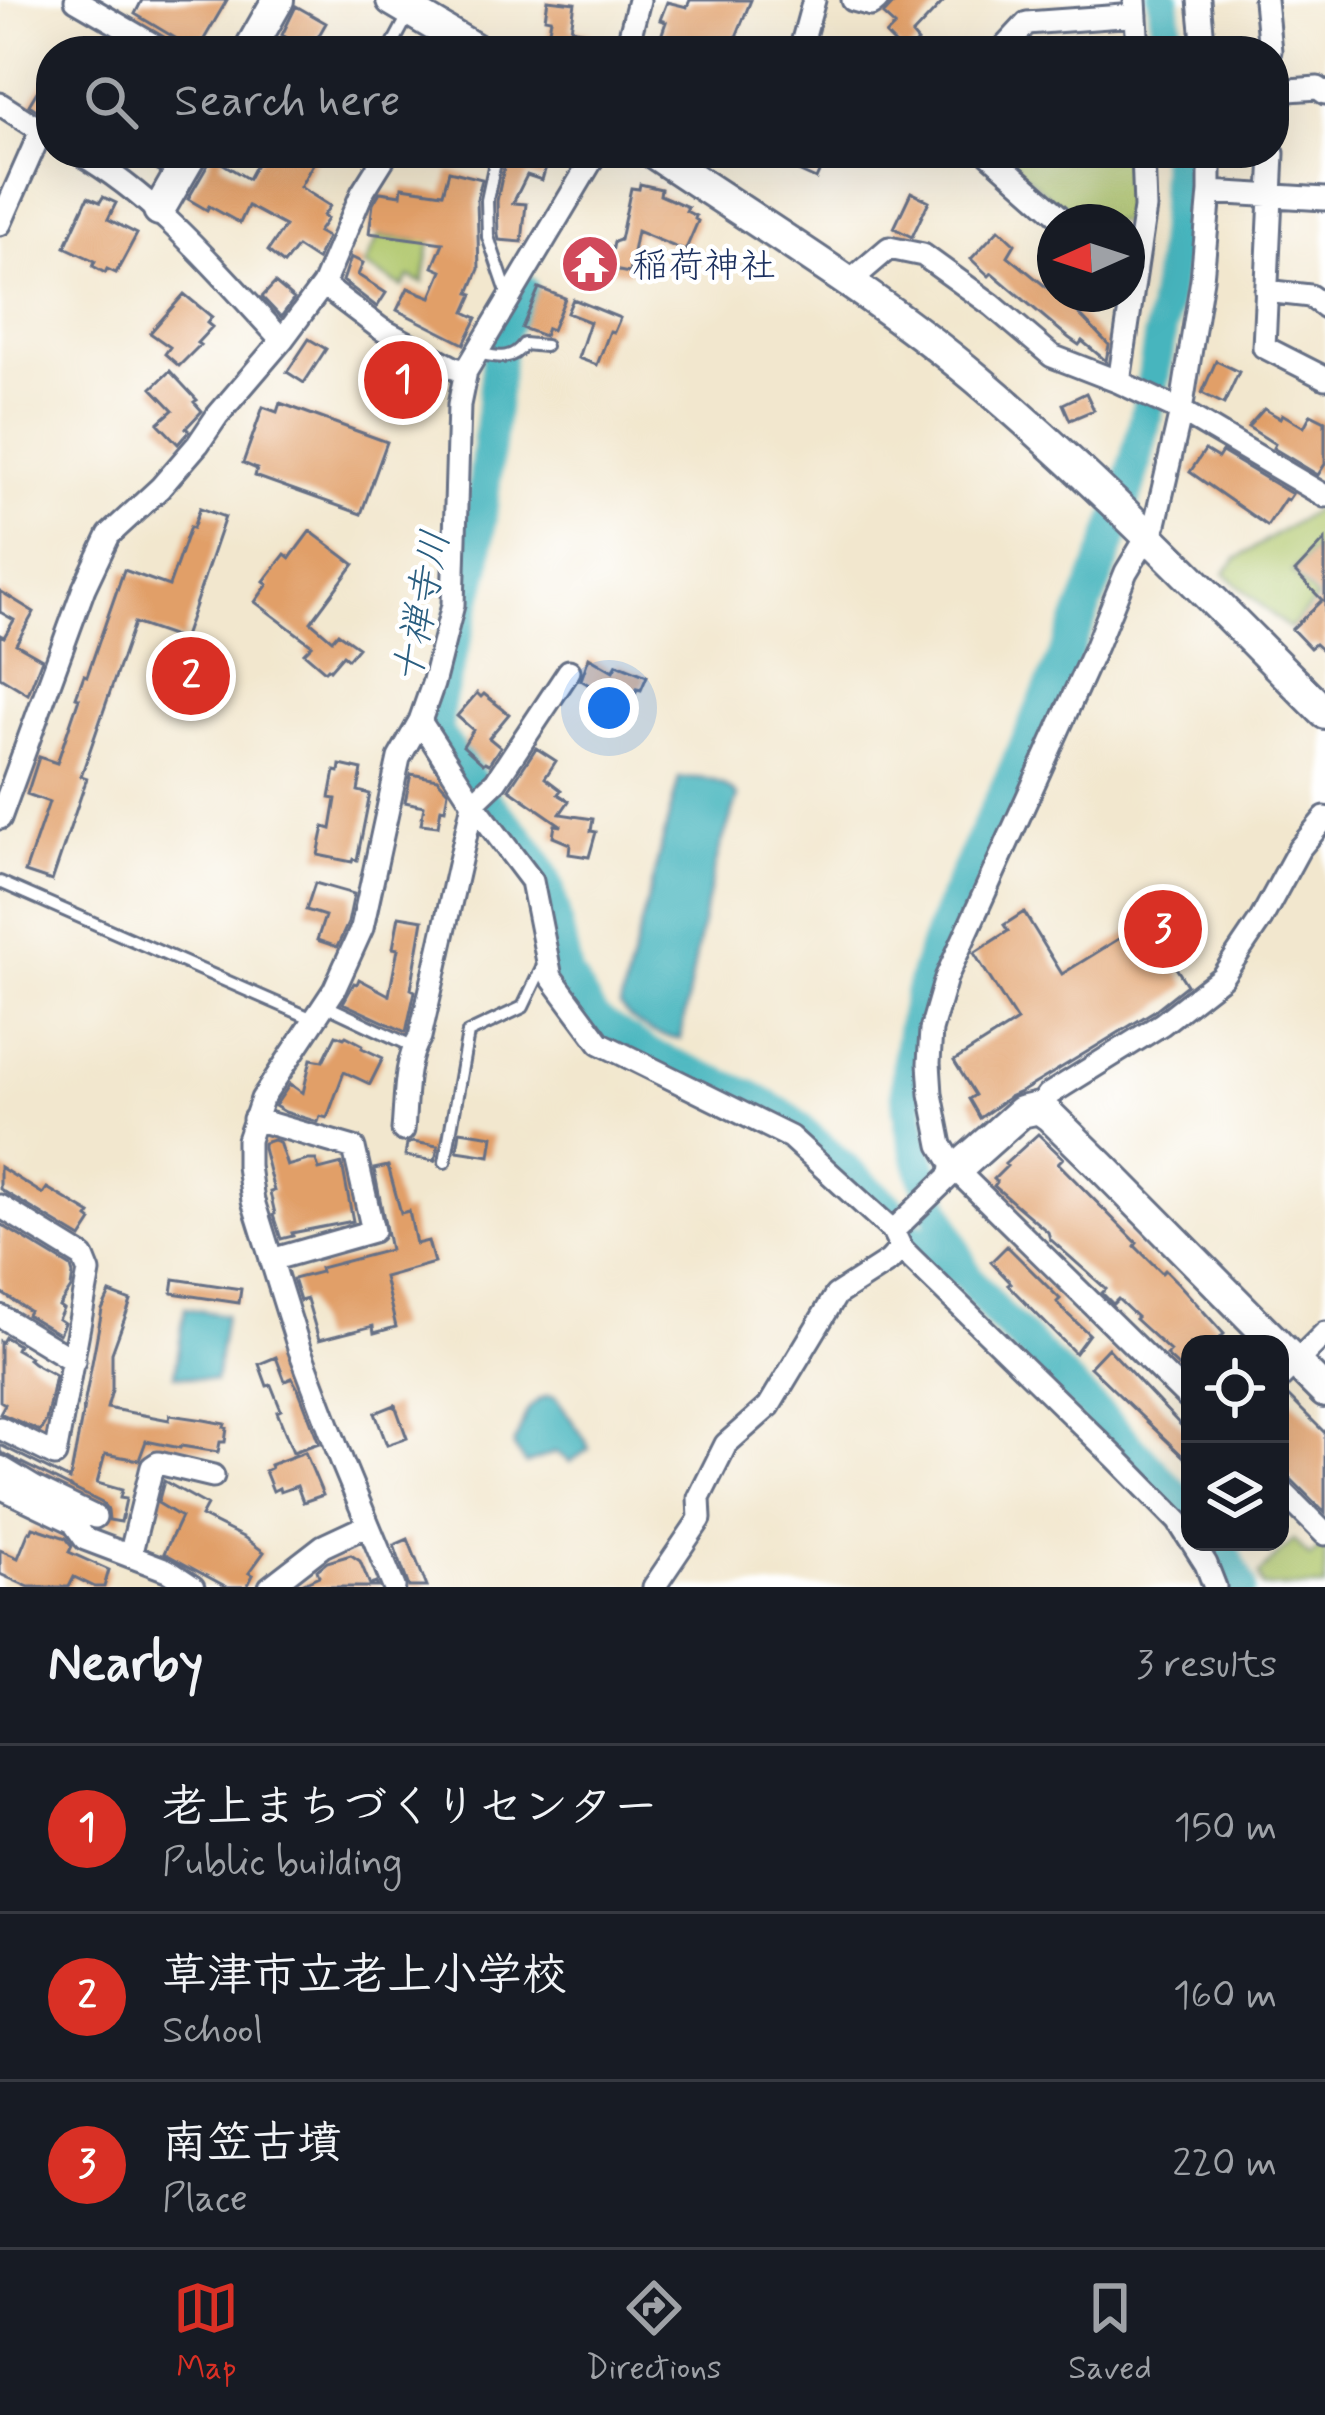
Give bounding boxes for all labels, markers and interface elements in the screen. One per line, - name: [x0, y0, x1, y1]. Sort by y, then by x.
- search box: [36, 36, 1289, 168]
- icon: search: [78, 69, 144, 135]
- text: Search here: [174, 73, 401, 132]
- north arrow: [1037, 204, 1145, 312]
- temple icon: 稲荷神社: [559, 233, 621, 295]
- place label: 稲荷神社: [632, 244, 776, 291]
- pin: 1: [364, 335, 442, 425]
- water label: 十禅寺川: [384, 526, 463, 689]
- pin: 2: [152, 631, 230, 721]
- your location: [579, 678, 639, 738]
- pin: 3: [1124, 884, 1202, 974]
- map controls: [1181, 1335, 1289, 1551]
- button: locate: [1181, 1335, 1289, 1443]
- button: layers: [1181, 1443, 1289, 1551]
- text: Nearby: [48, 1632, 203, 1698]
- text: 3 results: [1136, 1640, 1277, 1691]
- text: 老上まちづくりセンター: [162, 1779, 658, 1838]
- text: 1: [78, 1803, 96, 1854]
- text: 150 m: [1174, 1803, 1277, 1854]
- text: Public building: [162, 1838, 402, 1889]
- text: 草津市立老上小学校: [162, 1947, 567, 2006]
- text: 2: [77, 1971, 97, 2022]
- text: 160 m: [1173, 1971, 1277, 2022]
- text: School: [162, 2006, 263, 2057]
- text: 南笠古墳: [162, 2115, 342, 2174]
- text: 3: [78, 2139, 96, 2190]
- text: 220 m: [1172, 2139, 1277, 2190]
- text: Place: [162, 2174, 248, 2225]
- tab: Map: [173, 2275, 239, 2391]
- tab: Directions: [586, 2275, 722, 2391]
- tab: Saved: [1068, 2275, 1152, 2391]

